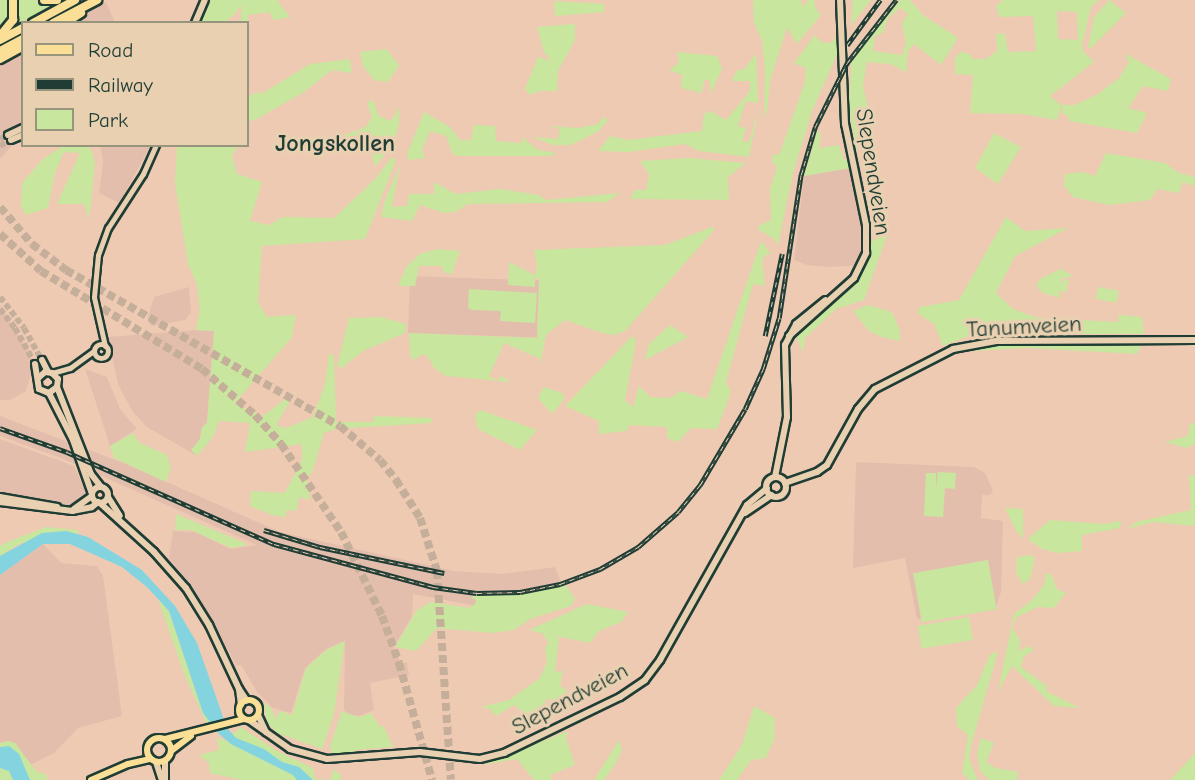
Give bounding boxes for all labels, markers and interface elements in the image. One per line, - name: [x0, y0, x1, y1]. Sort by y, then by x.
- legend: [21, 21, 248, 147]
- text: Road: [88, 38, 133, 62]
- text: Railway: [88, 73, 153, 97]
- street label: Slependveien: [849, 107, 897, 237]
- text: Park: [88, 108, 128, 132]
- district label: Jongskollen: [275, 130, 395, 158]
- street label: Tanumveien: [966, 310, 1082, 344]
- street label: Slependveien: [507, 657, 633, 741]

